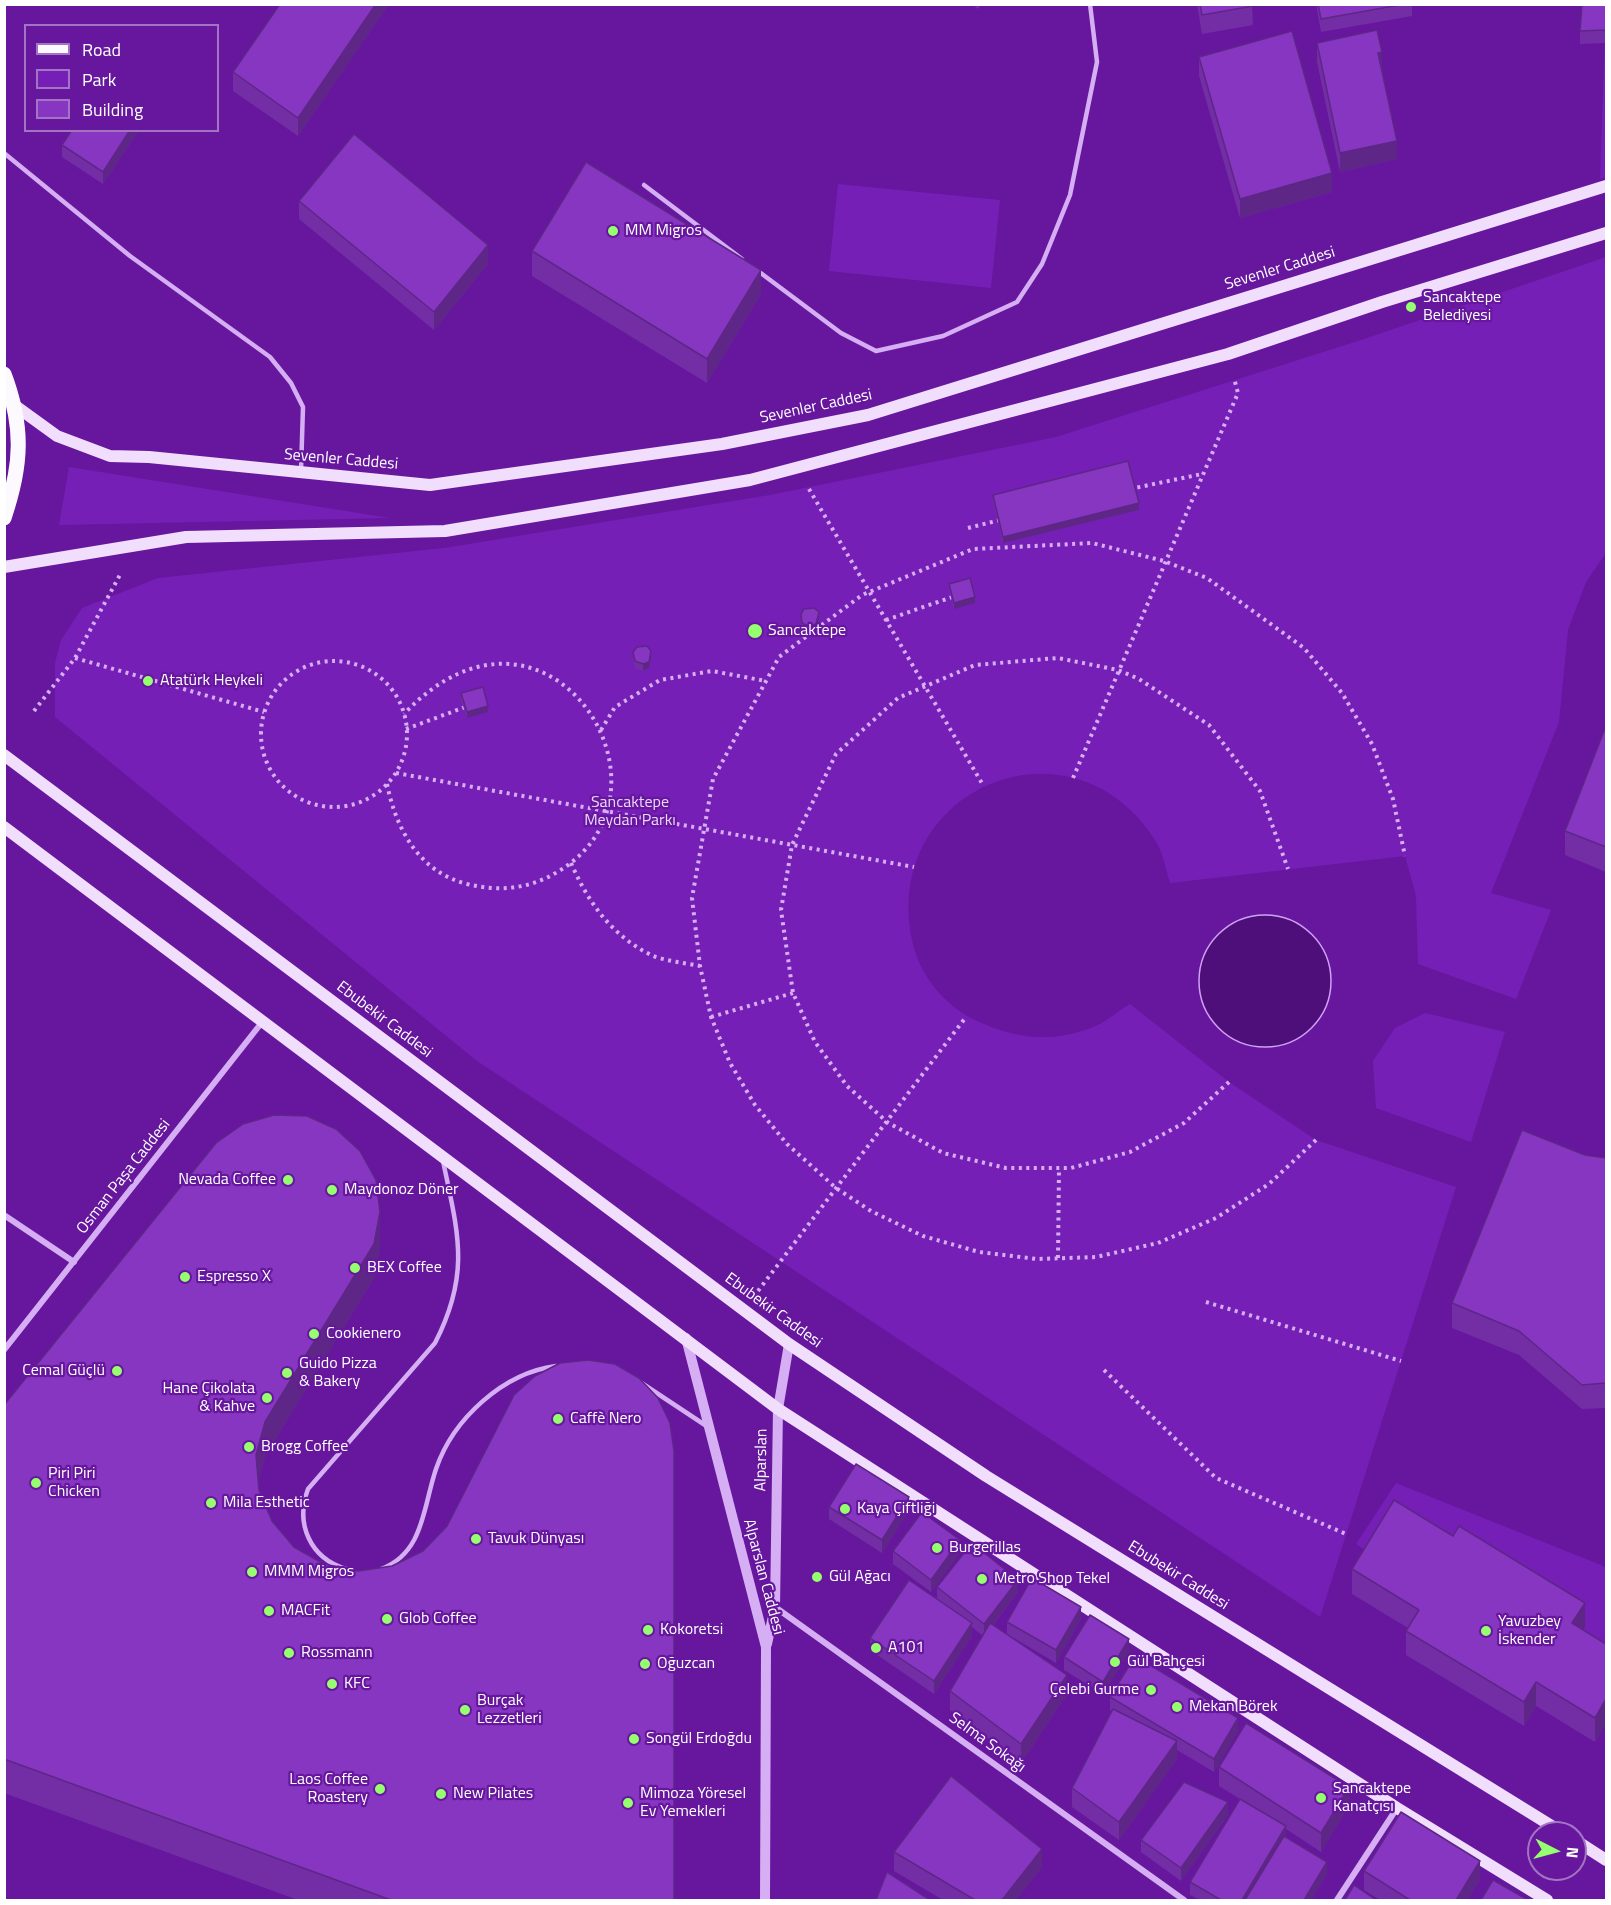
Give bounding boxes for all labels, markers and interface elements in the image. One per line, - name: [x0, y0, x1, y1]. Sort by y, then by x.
- legend: [24, 24, 219, 132]
- text: Road: [82, 36, 121, 63]
- text: Park: [82, 66, 116, 93]
- text: Building: [82, 96, 143, 123]
- place label: MM Migros: [625, 221, 702, 241]
- marker: MM Migros: [606, 224, 620, 238]
- street label: Sevenler Caddesi: [1223, 243, 1337, 295]
- place label: Sancaktepe Belediyesi: [1423, 288, 1501, 326]
- marker: Sancaktepe Belediyesi: [1404, 300, 1418, 314]
- street label: Sevenler Caddesi: [758, 386, 874, 428]
- street label: Sevenler Caddesi: [283, 445, 399, 475]
- place label: Sancaktepe: [768, 621, 846, 641]
- marker: Sancaktepe: [746, 622, 764, 640]
- place label: Atatürk Heykeli: [160, 671, 263, 691]
- marker: Atatürk Heykeli: [141, 674, 155, 688]
- park label: Sancaktepe Meydan Parkı: [584, 793, 676, 831]
- street label: Ebubekir Caddesi: [332, 978, 436, 1062]
- street label: Osman Paşa Caddesi: [73, 1116, 175, 1238]
- place label: Nevada Coffee: [178, 1170, 276, 1190]
- marker: Nevada Coffee: [281, 1173, 295, 1187]
- place label: Maydonoz Döner: [344, 1180, 459, 1200]
- marker: Maydonoz Döner: [325, 1183, 339, 1197]
- place label: BEX Coffee: [367, 1258, 442, 1278]
- marker: BEX Coffee: [348, 1261, 362, 1275]
- place label: Espresso X: [197, 1267, 271, 1287]
- street label: Ebubekir Caddesi: [721, 1269, 825, 1353]
- marker: Espresso X: [178, 1270, 192, 1284]
- place label: Cookienero: [326, 1324, 401, 1344]
- marker: Cookienero: [307, 1327, 321, 1341]
- place label: Guido Pizza & Bakery: [299, 1354, 377, 1392]
- place label: Cemal Güçlü: [22, 1361, 105, 1381]
- marker: Cemal Güçlü: [110, 1364, 124, 1378]
- marker: Guido Pizza & Bakery: [280, 1366, 294, 1380]
- place label: Hane Çikolata & Kahve: [163, 1379, 255, 1417]
- marker: Hane Çikolata & Kahve: [260, 1391, 274, 1405]
- place label: Caffè Nero: [570, 1409, 641, 1429]
- marker: Caffè Nero: [551, 1412, 565, 1426]
- street label: Alparslan: [752, 1428, 772, 1492]
- place label: Brogg Coffee: [261, 1437, 348, 1457]
- marker: Brogg Coffee: [242, 1440, 256, 1454]
- place label: Piri Piri Chicken: [48, 1464, 100, 1502]
- marker: Piri Piri Chicken: [29, 1476, 43, 1490]
- place label: Mila Esthetic: [223, 1493, 310, 1513]
- marker: Mila Esthetic: [204, 1496, 218, 1510]
- place label: Kaya Çiftliği: [857, 1499, 935, 1519]
- marker: Kaya Çiftliği: [838, 1502, 852, 1516]
- street label: Alparslan Caddesi: [738, 1517, 788, 1637]
- place label: Tavuk Dünyası: [488, 1529, 584, 1549]
- marker: Tavuk Dünyası: [469, 1532, 483, 1546]
- street label: Ebubekir Caddesi: [1124, 1537, 1232, 1615]
- place label: Burgerillas: [949, 1538, 1021, 1558]
- marker: Burgerillas: [930, 1541, 944, 1555]
- place label: MMM Migros: [264, 1562, 354, 1582]
- marker: MMM Migros: [245, 1565, 259, 1579]
- place label: Gül Ağacı: [829, 1567, 891, 1587]
- place label: Metro Shop Tekel: [994, 1569, 1110, 1589]
- marker: Gül Ağacı: [810, 1570, 824, 1584]
- marker: Metro Shop Tekel: [975, 1572, 989, 1586]
- place label: MACFit: [281, 1601, 330, 1621]
- marker: MACFit: [262, 1604, 276, 1618]
- place label: Glob Coffee: [399, 1609, 477, 1629]
- marker: Glob Coffee: [380, 1612, 394, 1626]
- place label: Yavuzbey İskender: [1498, 1612, 1561, 1650]
- place label: Kokoretsi: [660, 1620, 723, 1640]
- marker: Kokoretsi: [641, 1623, 655, 1637]
- marker: Yavuzbey İskender: [1479, 1624, 1493, 1638]
- place label: A101: [888, 1638, 924, 1658]
- marker: A101: [869, 1641, 883, 1655]
- place label: Rossmann: [301, 1643, 373, 1663]
- marker: Rossmann: [282, 1646, 296, 1660]
- place label: Gül Bahçesi: [1127, 1652, 1205, 1672]
- place label: Oğuzcan: [657, 1654, 715, 1674]
- marker: Gül Bahçesi: [1108, 1655, 1122, 1669]
- marker: Oğuzcan: [638, 1657, 652, 1671]
- place label: KFC: [344, 1674, 370, 1694]
- marker: KFC: [325, 1677, 339, 1691]
- place label: Çelebi Gurme: [1050, 1680, 1139, 1700]
- marker: Çelebi Gurme: [1144, 1683, 1158, 1697]
- place label: Burçak Lezzetleri: [477, 1691, 542, 1729]
- place label: Mekan Börek: [1189, 1697, 1278, 1717]
- marker: Mekan Börek: [1170, 1700, 1184, 1714]
- marker: Burçak Lezzetleri: [458, 1703, 472, 1717]
- street label: Selma Sokağı: [945, 1709, 1029, 1777]
- place label: Songül Erdoğdu: [646, 1729, 752, 1749]
- marker: Songül Erdoğdu: [627, 1732, 641, 1746]
- place label: Laos Coffee Roastery: [289, 1770, 368, 1808]
- place label: Sancaktepe Kanatçısı: [1333, 1779, 1411, 1817]
- marker: Laos Coffee Roastery: [373, 1782, 387, 1796]
- place label: New Pilates: [453, 1784, 533, 1804]
- place label: Mimoza Yöresel Ev Yemekleri: [640, 1784, 746, 1822]
- marker: New Pilates: [434, 1787, 448, 1801]
- marker: Sancaktepe Kanatçısı: [1314, 1791, 1328, 1805]
- marker: Mimoza Yöresel Ev Yemekleri: [621, 1796, 635, 1810]
- north arrow: [1527, 1821, 1587, 1881]
- text: N: [1560, 1846, 1585, 1859]

